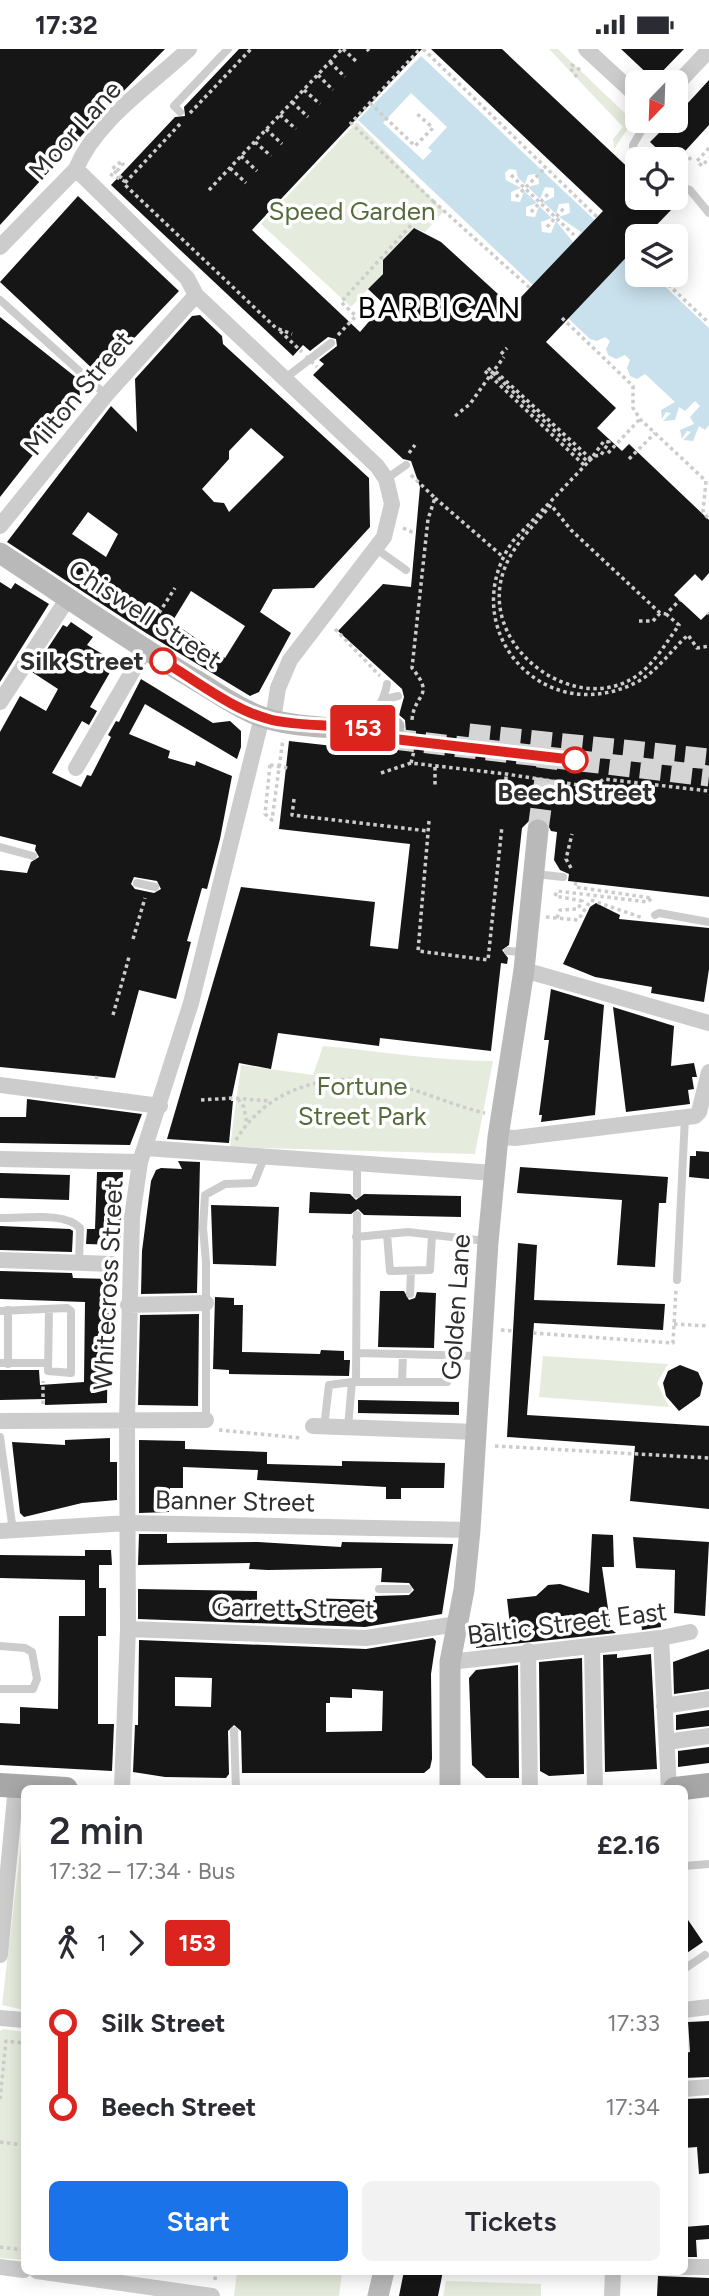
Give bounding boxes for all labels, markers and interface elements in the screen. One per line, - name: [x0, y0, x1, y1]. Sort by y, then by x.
- text: 17:32: [35, 9, 98, 41]
- north arrow: [625, 70, 688, 133]
- map controls: [625, 70, 688, 287]
- street label: Moor Lane: [22, 74, 128, 186]
- button: locate: [625, 147, 688, 210]
- park label: Speed Garden: [268, 195, 436, 227]
- button: layers: [625, 224, 688, 287]
- district label: BARBICAN: [357, 289, 523, 326]
- street label: Milton Street: [17, 324, 139, 462]
- street label: Chiswell Street: [62, 553, 228, 676]
- place label: Silk Street: [19, 645, 144, 677]
- marker: Silk Street: [150, 648, 176, 674]
- line badge: 153: [323, 705, 403, 751]
- text: 153: [344, 713, 382, 742]
- marker: Beech Street: [562, 747, 588, 773]
- place label: Beech Street: [497, 776, 653, 808]
- park label: Fortune Street Park: [298, 1070, 427, 1132]
- street label: Whitecross Street: [87, 1179, 130, 1391]
- street label: Golden Lane: [435, 1233, 477, 1381]
- street label: Banner Street: [155, 1484, 316, 1518]
- street label: Garrett Street: [211, 1591, 375, 1625]
- street label: Baltic Street East: [465, 1595, 669, 1651]
- text: 2 min: [49, 1808, 144, 1854]
- text: £2.16: [597, 1829, 660, 1861]
- text: 17:32 – 17:34 · Bus: [49, 1857, 235, 1885]
- icon: walk: [49, 1924, 87, 1962]
- icon: forward: [117, 1924, 155, 1962]
- text: 153: [179, 1928, 216, 1957]
- text: 1: [97, 1929, 107, 1957]
- text: Silk Street: [101, 2007, 226, 2039]
- text: 17:33: [607, 2009, 660, 2037]
- text: Beech Street: [101, 2091, 256, 2123]
- text: 17:34: [606, 2093, 660, 2121]
- button: Start: [49, 2181, 348, 2261]
- button: Tickets: [362, 2181, 660, 2261]

